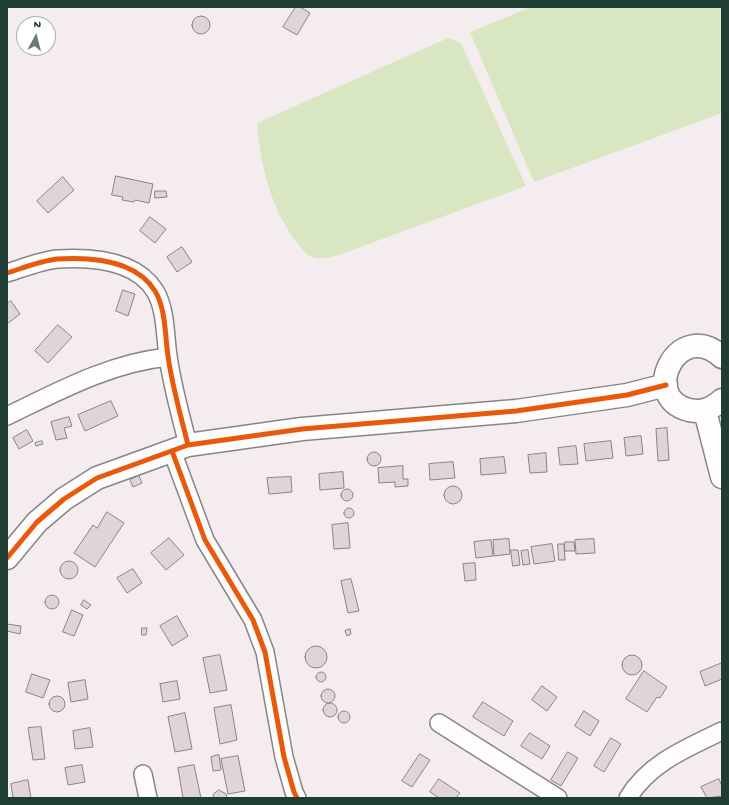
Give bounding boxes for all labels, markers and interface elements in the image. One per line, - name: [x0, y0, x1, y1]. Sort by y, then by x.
- north arrow: [16, 16, 56, 56]
- text: N: [33, 19, 42, 31]

